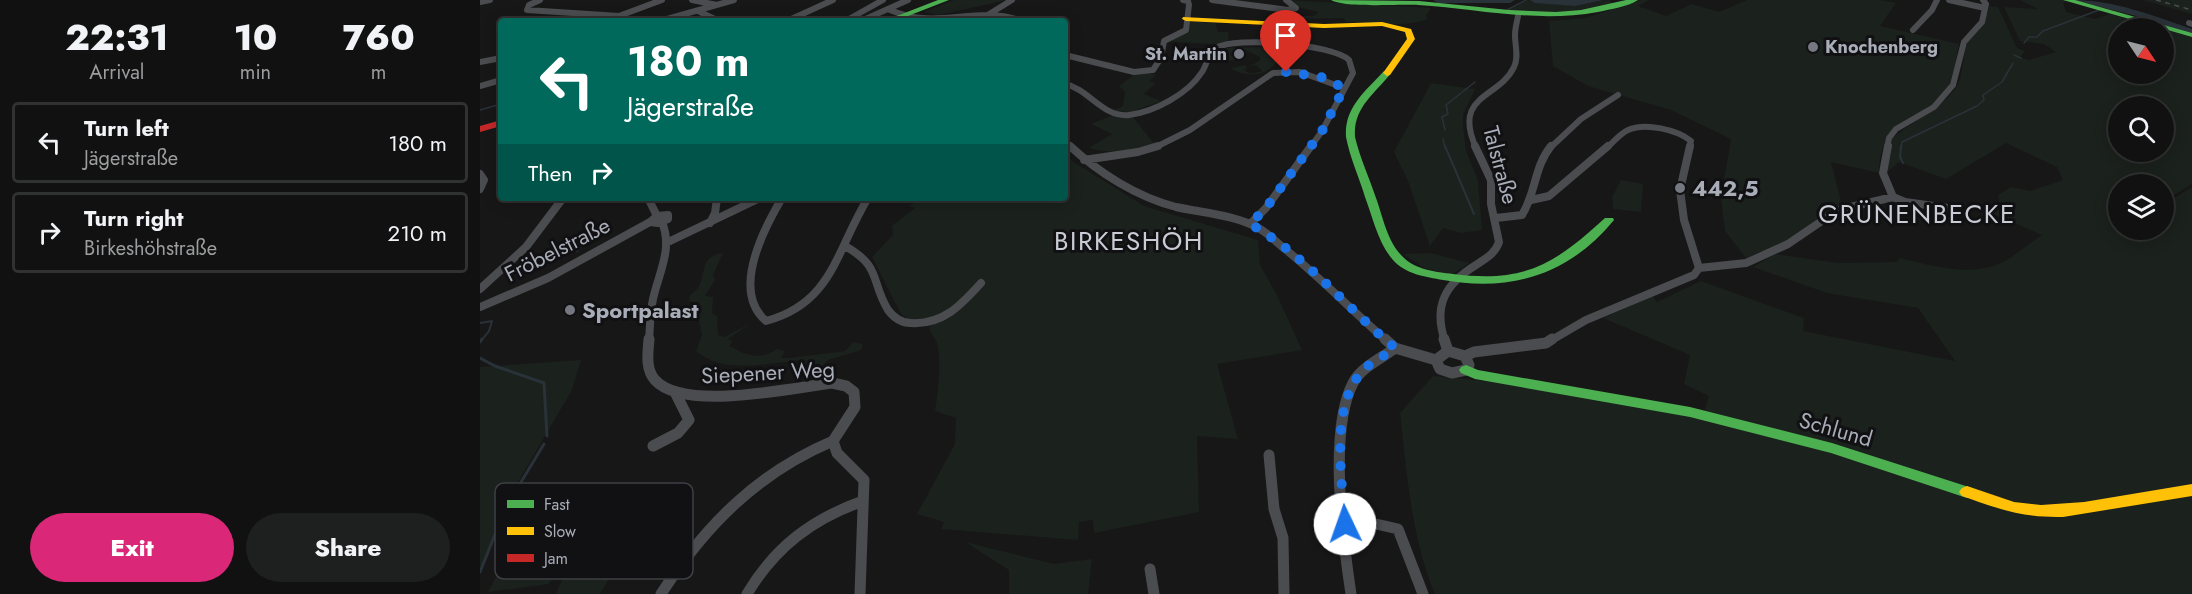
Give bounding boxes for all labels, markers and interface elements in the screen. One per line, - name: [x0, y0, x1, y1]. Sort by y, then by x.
- pin: [1260, 10, 1311, 72]
- text: 22:31: [65, 11, 168, 63]
- text: 10: [234, 11, 277, 63]
- text: 760: [343, 11, 415, 63]
- north arrow: [2108, 18, 2174, 84]
- map controls: [2108, 18, 2174, 240]
- icon: arrive: [1269, 19, 1302, 52]
- text: 180 m: [627, 31, 750, 92]
- place label: Knochenberg: [1825, 34, 1938, 60]
- marker: Knochenberg: [1806, 40, 1820, 54]
- place label: St. Martin: [1145, 41, 1227, 67]
- icon: left: [528, 42, 606, 120]
- marker: St. Martin: [1232, 47, 1246, 61]
- text: Arrival: [89, 58, 144, 87]
- text: min: [240, 58, 271, 87]
- text: m: [371, 58, 386, 87]
- text: Jägerstraße: [627, 87, 754, 126]
- button: search: [2108, 96, 2174, 162]
- text: Turn left: [84, 112, 169, 144]
- street label: Talstraße: [1475, 122, 1527, 208]
- icon: left: [33, 126, 66, 159]
- text: 180 m: [388, 127, 447, 159]
- text: Jägerstraße: [84, 144, 178, 173]
- icon: right: [585, 156, 618, 189]
- text: Then: [528, 157, 573, 189]
- place label: 442,5: [1692, 172, 1758, 204]
- button: layers: [2108, 174, 2174, 240]
- marker: 442,5: [1673, 181, 1687, 195]
- district label: GRÜNENBECKE: [1818, 195, 2016, 233]
- text: Turn right: [84, 202, 184, 234]
- street label: Fröbelstraße: [499, 209, 615, 289]
- icon: right: [33, 216, 66, 249]
- text: 210 m: [388, 217, 447, 249]
- district label: BIRKESHÖH: [1054, 222, 1204, 260]
- text: Birkeshöhstraße: [84, 234, 217, 263]
- place label: Sportpalast: [582, 294, 699, 326]
- marker: Sportpalast: [563, 303, 577, 317]
- street label: Siepener Weg: [700, 353, 836, 391]
- street label: Schlund: [1796, 403, 1876, 455]
- legend: [495, 483, 693, 579]
- position arrow: [1313, 492, 1377, 556]
- text: Fast: [544, 493, 570, 516]
- button: Exit: [30, 513, 234, 582]
- button: Share: [246, 513, 450, 582]
- text: Slow: [544, 520, 576, 543]
- text: Jam: [542, 547, 568, 570]

